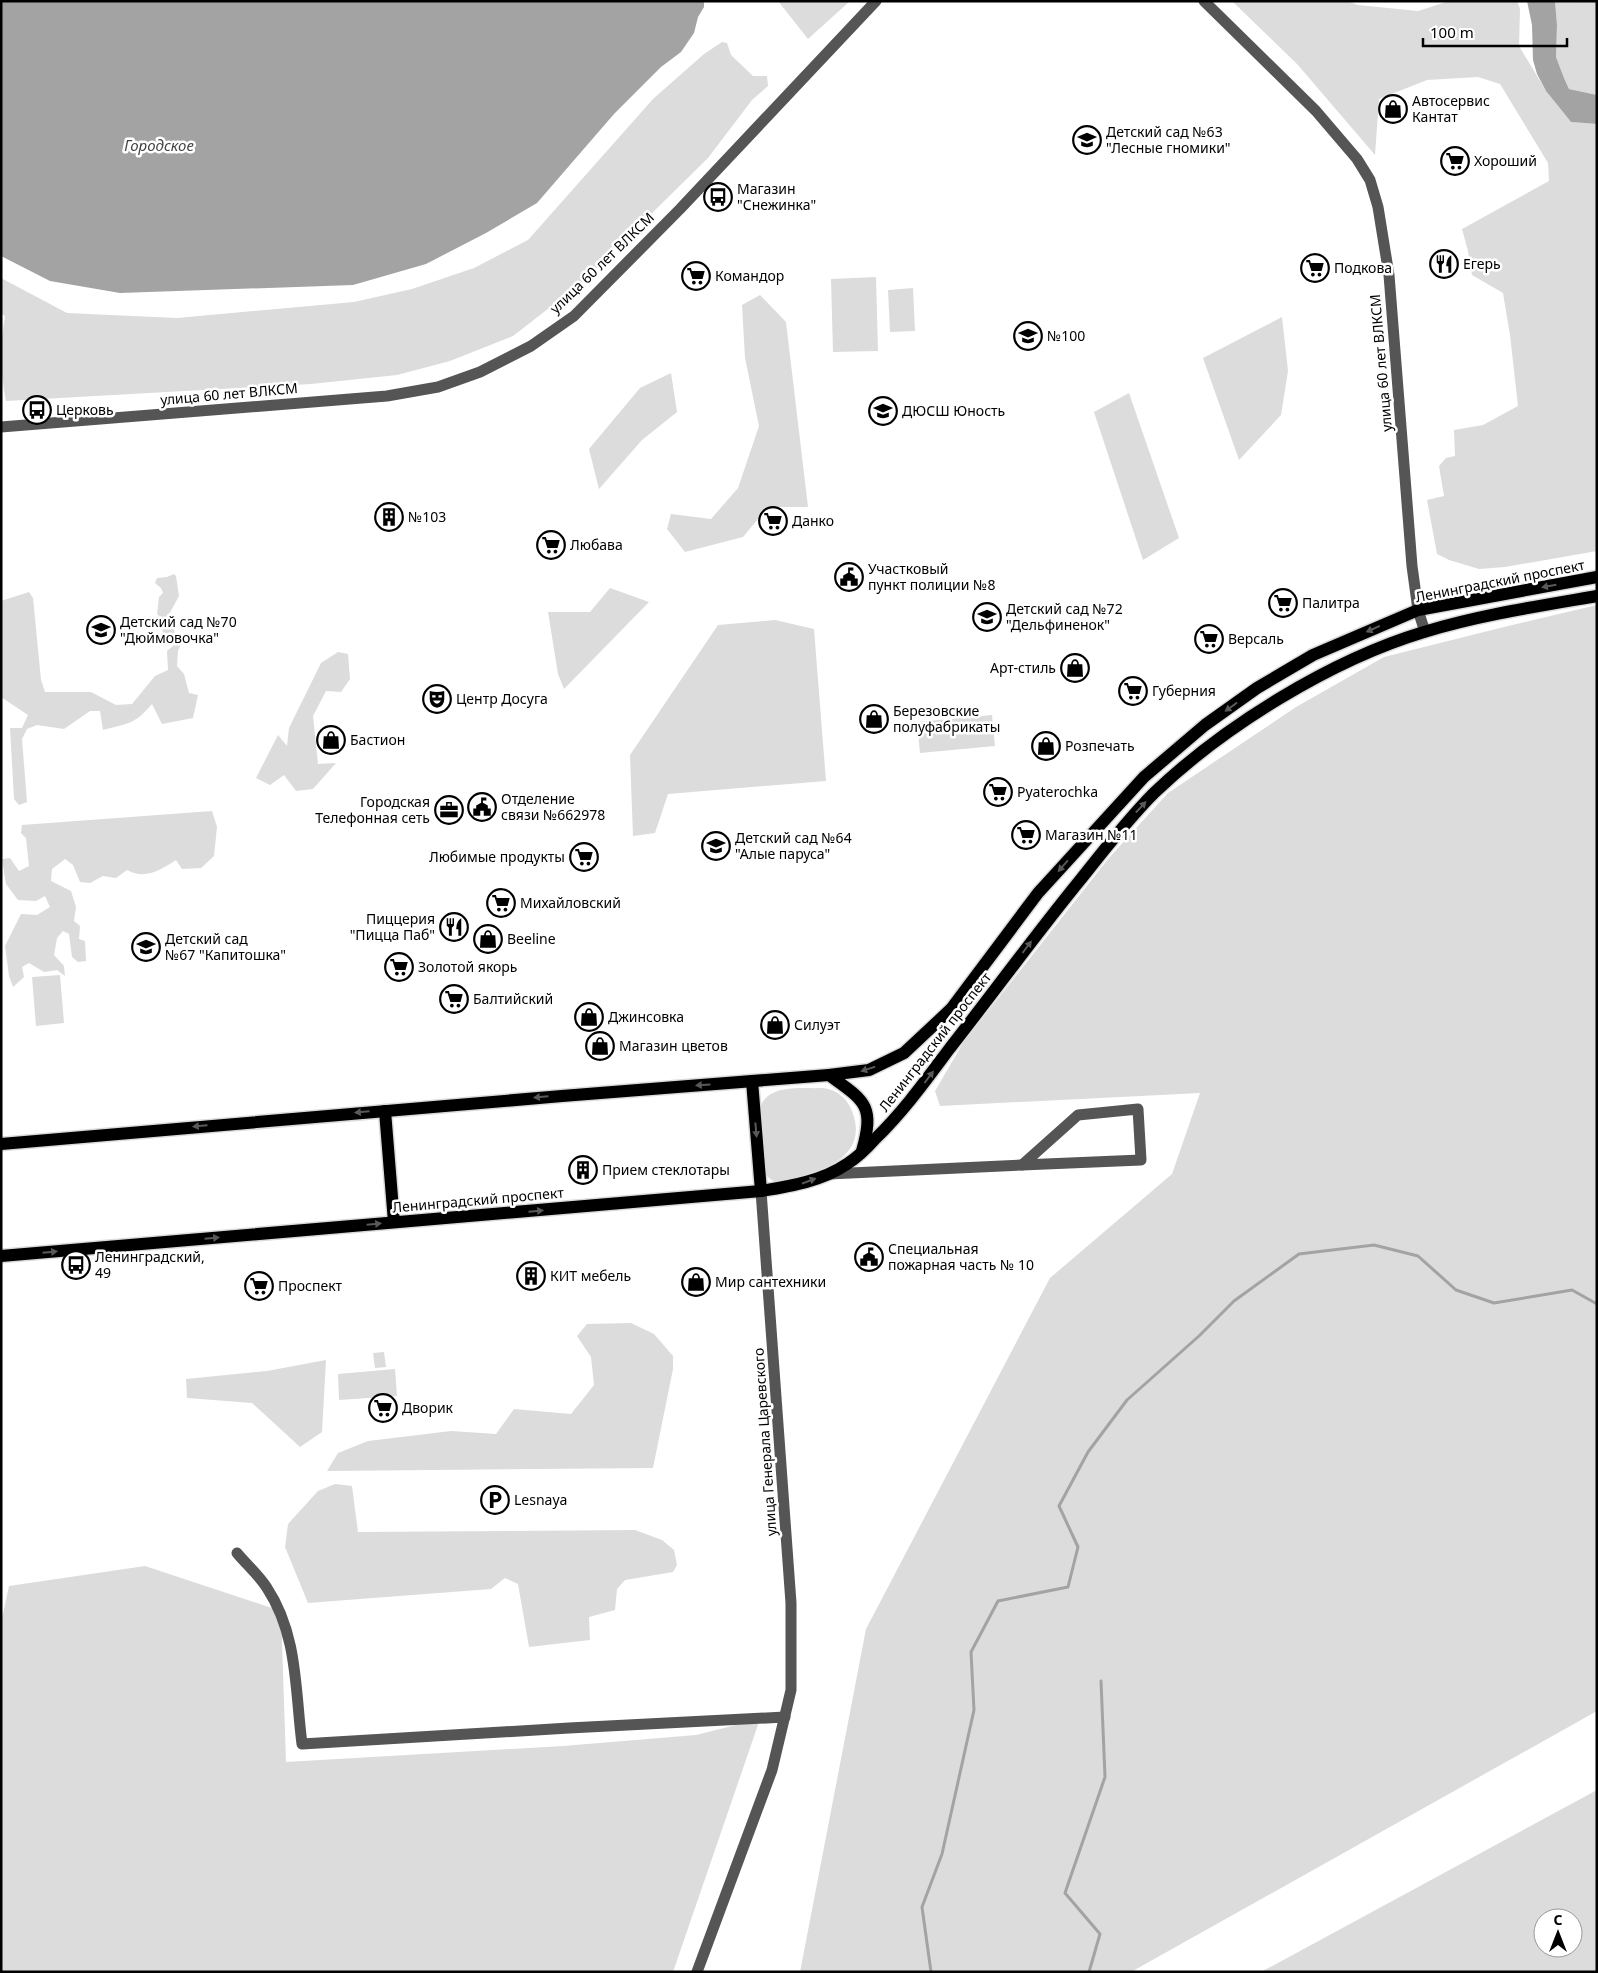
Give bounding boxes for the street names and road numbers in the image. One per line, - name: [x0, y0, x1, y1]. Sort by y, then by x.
- street label: улица 60 лет ВЛКСМ: [545, 208, 658, 317]
- street label: улица 60 лет ВЛКСМ: [1365, 294, 1396, 433]
- street label: улица 60 лет ВЛКСМ: [159, 378, 298, 409]
- street label: Ленинградский проспект: [1414, 555, 1587, 606]
- street label: Ленинградский проспект: [874, 968, 995, 1115]
- street label: Ленинградский проспект: [391, 1182, 565, 1216]
- street label: улица Генерала Царевского: [748, 1347, 781, 1537]

